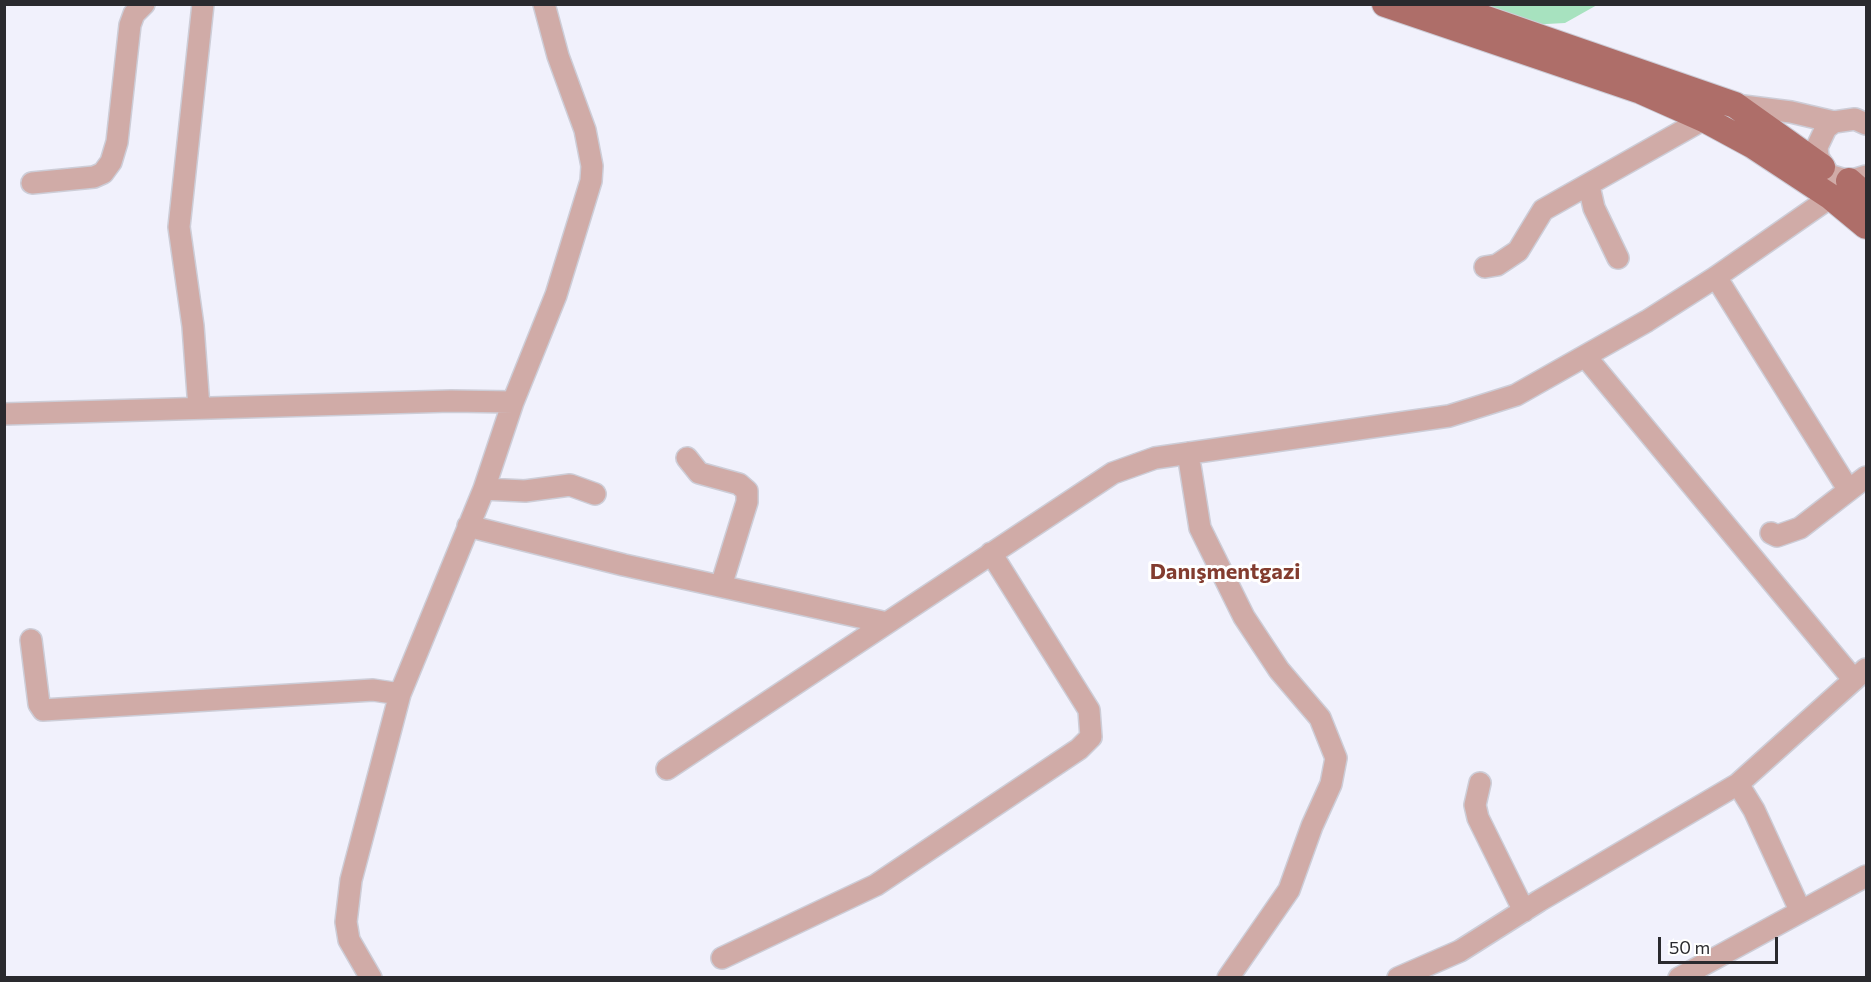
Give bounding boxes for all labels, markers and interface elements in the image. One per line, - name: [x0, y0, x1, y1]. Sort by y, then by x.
- district label: Danışmentgazi: [1150, 559, 1300, 585]
- scale bar: [1661, 925, 1781, 963]
- text: 50 m: [1669, 936, 1710, 958]

